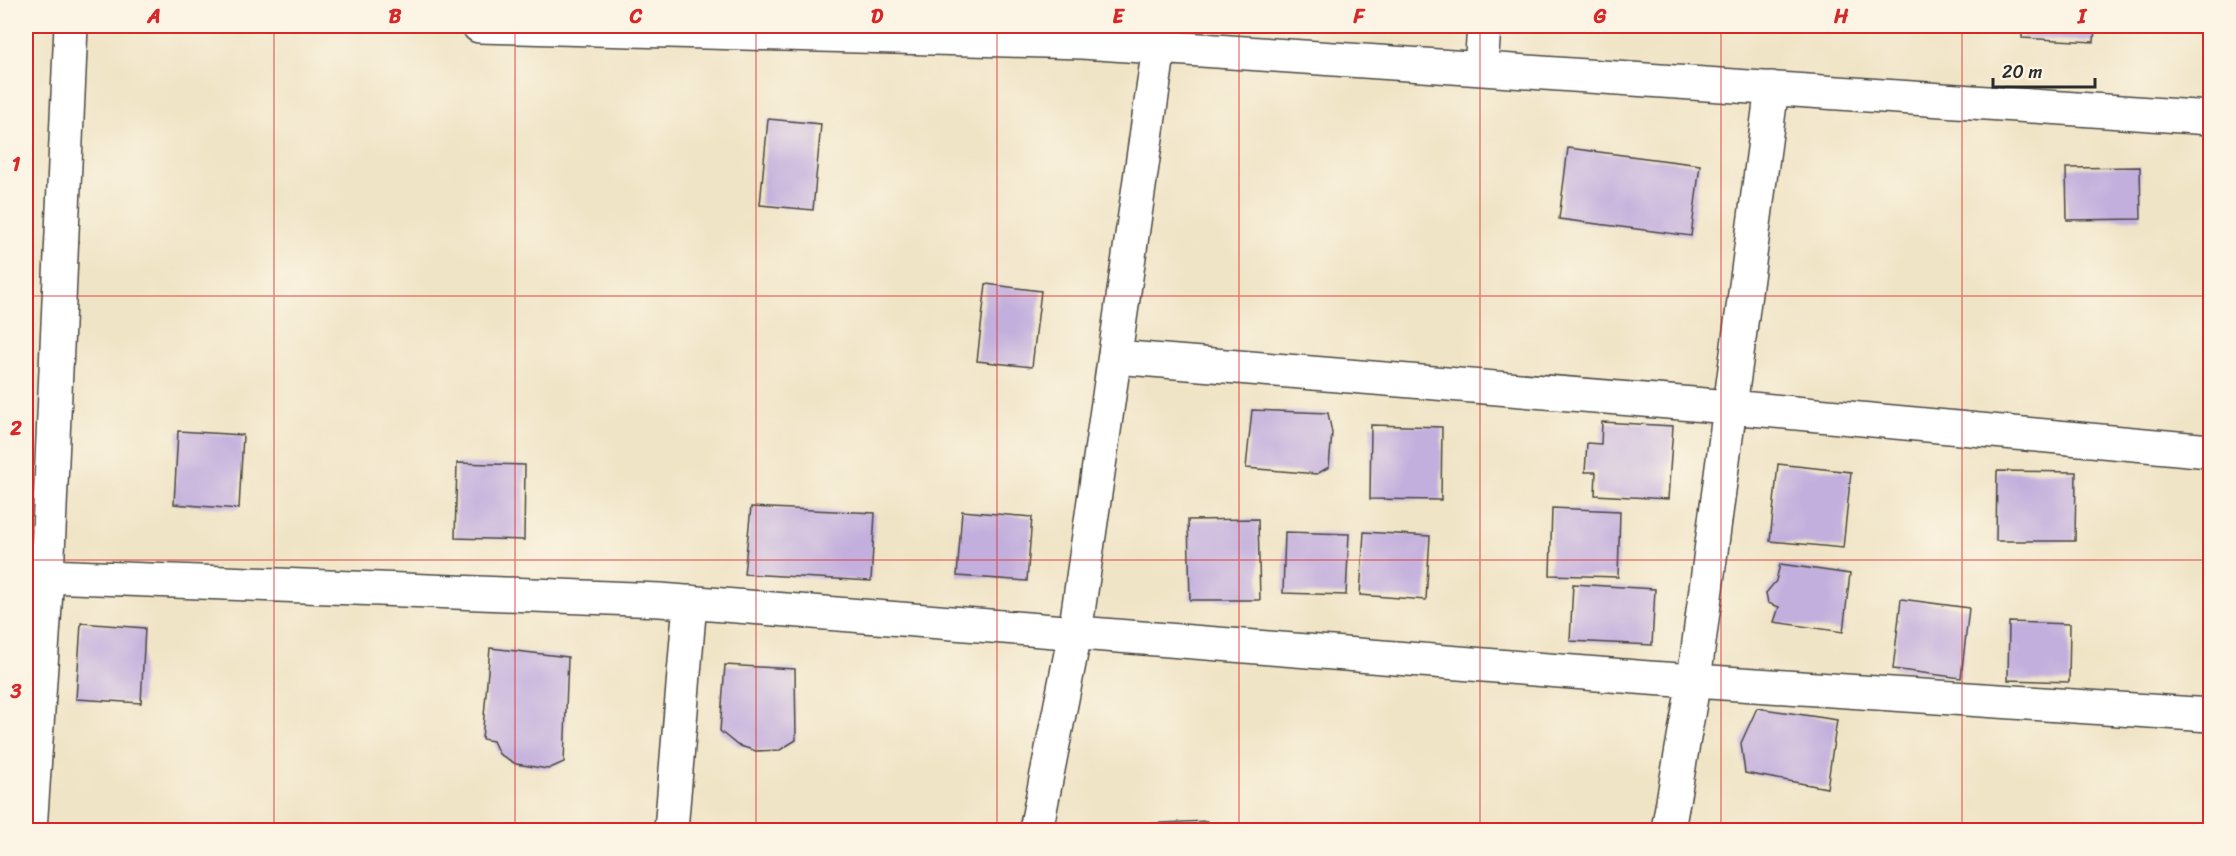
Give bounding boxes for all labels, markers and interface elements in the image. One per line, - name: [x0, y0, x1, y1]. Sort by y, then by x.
- text: A: [146, 0, 161, 34]
- text: B: [389, 0, 402, 34]
- text: C: [629, 0, 643, 34]
- text: D: [871, 0, 884, 34]
- text: E: [1112, 0, 1125, 34]
- text: F: [1353, 0, 1366, 34]
- text: G: [1593, 0, 1607, 34]
- text: H: [1833, 0, 1849, 34]
- text: I: [2077, 0, 2088, 34]
- scale bar: [1993, 51, 2095, 89]
- text: 20 m: [2002, 56, 2042, 88]
- text: 1: [12, 147, 21, 182]
- text: 2: [9, 411, 22, 446]
- text: 3: [10, 674, 22, 709]

